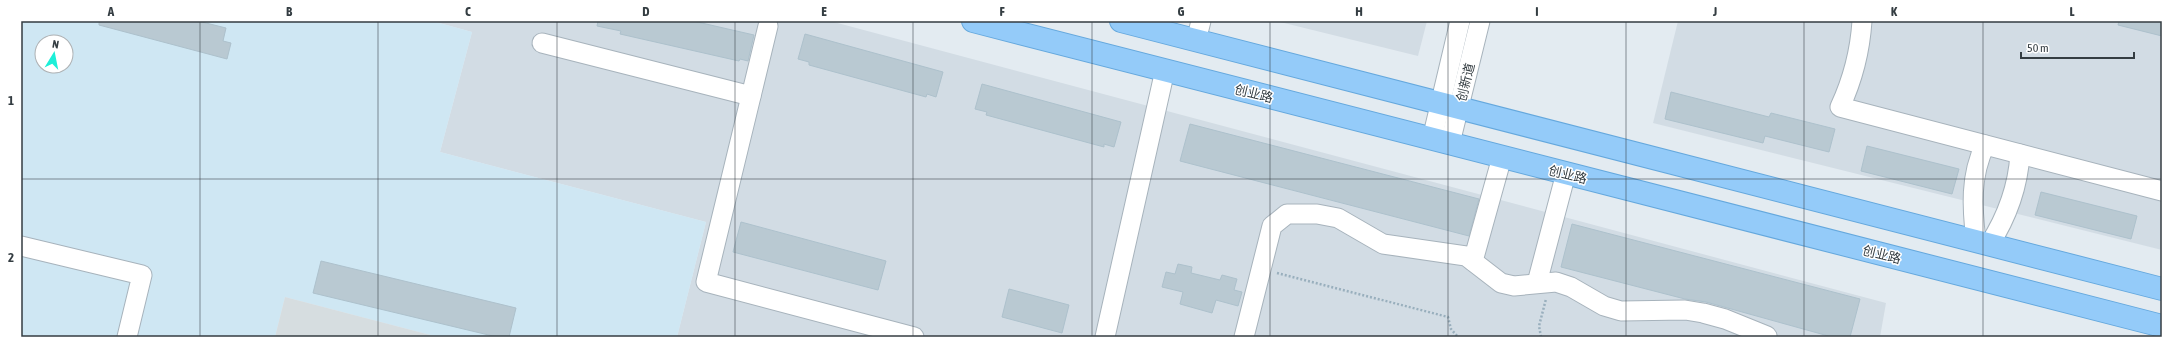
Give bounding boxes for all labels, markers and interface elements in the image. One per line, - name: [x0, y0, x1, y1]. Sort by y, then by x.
- text: A: [107, 4, 115, 19]
- text: B: [286, 4, 293, 19]
- text: C: [465, 4, 471, 19]
- text: D: [642, 4, 650, 19]
- text: E: [821, 4, 827, 19]
- text: F: [999, 4, 1005, 19]
- text: G: [1178, 4, 1185, 19]
- text: H: [1355, 4, 1363, 19]
- text: I: [1535, 4, 1539, 19]
- text: J: [1712, 4, 1717, 19]
- text: K: [1891, 4, 1898, 19]
- text: L: [2069, 4, 2075, 19]
- north arrow: [34, 34, 74, 74]
- scale bar: [2021, 34, 2134, 60]
- text: N: [51, 38, 60, 51]
- text: 50 m: [2027, 41, 2049, 55]
- street label: 创新道: [1453, 61, 1477, 103]
- street label: 创业路: [1233, 81, 1275, 105]
- text: 1: [8, 93, 14, 108]
- street label: 创业路: [1547, 162, 1589, 186]
- street label: 创业路: [1861, 242, 1903, 266]
- text: 2: [8, 250, 14, 265]

